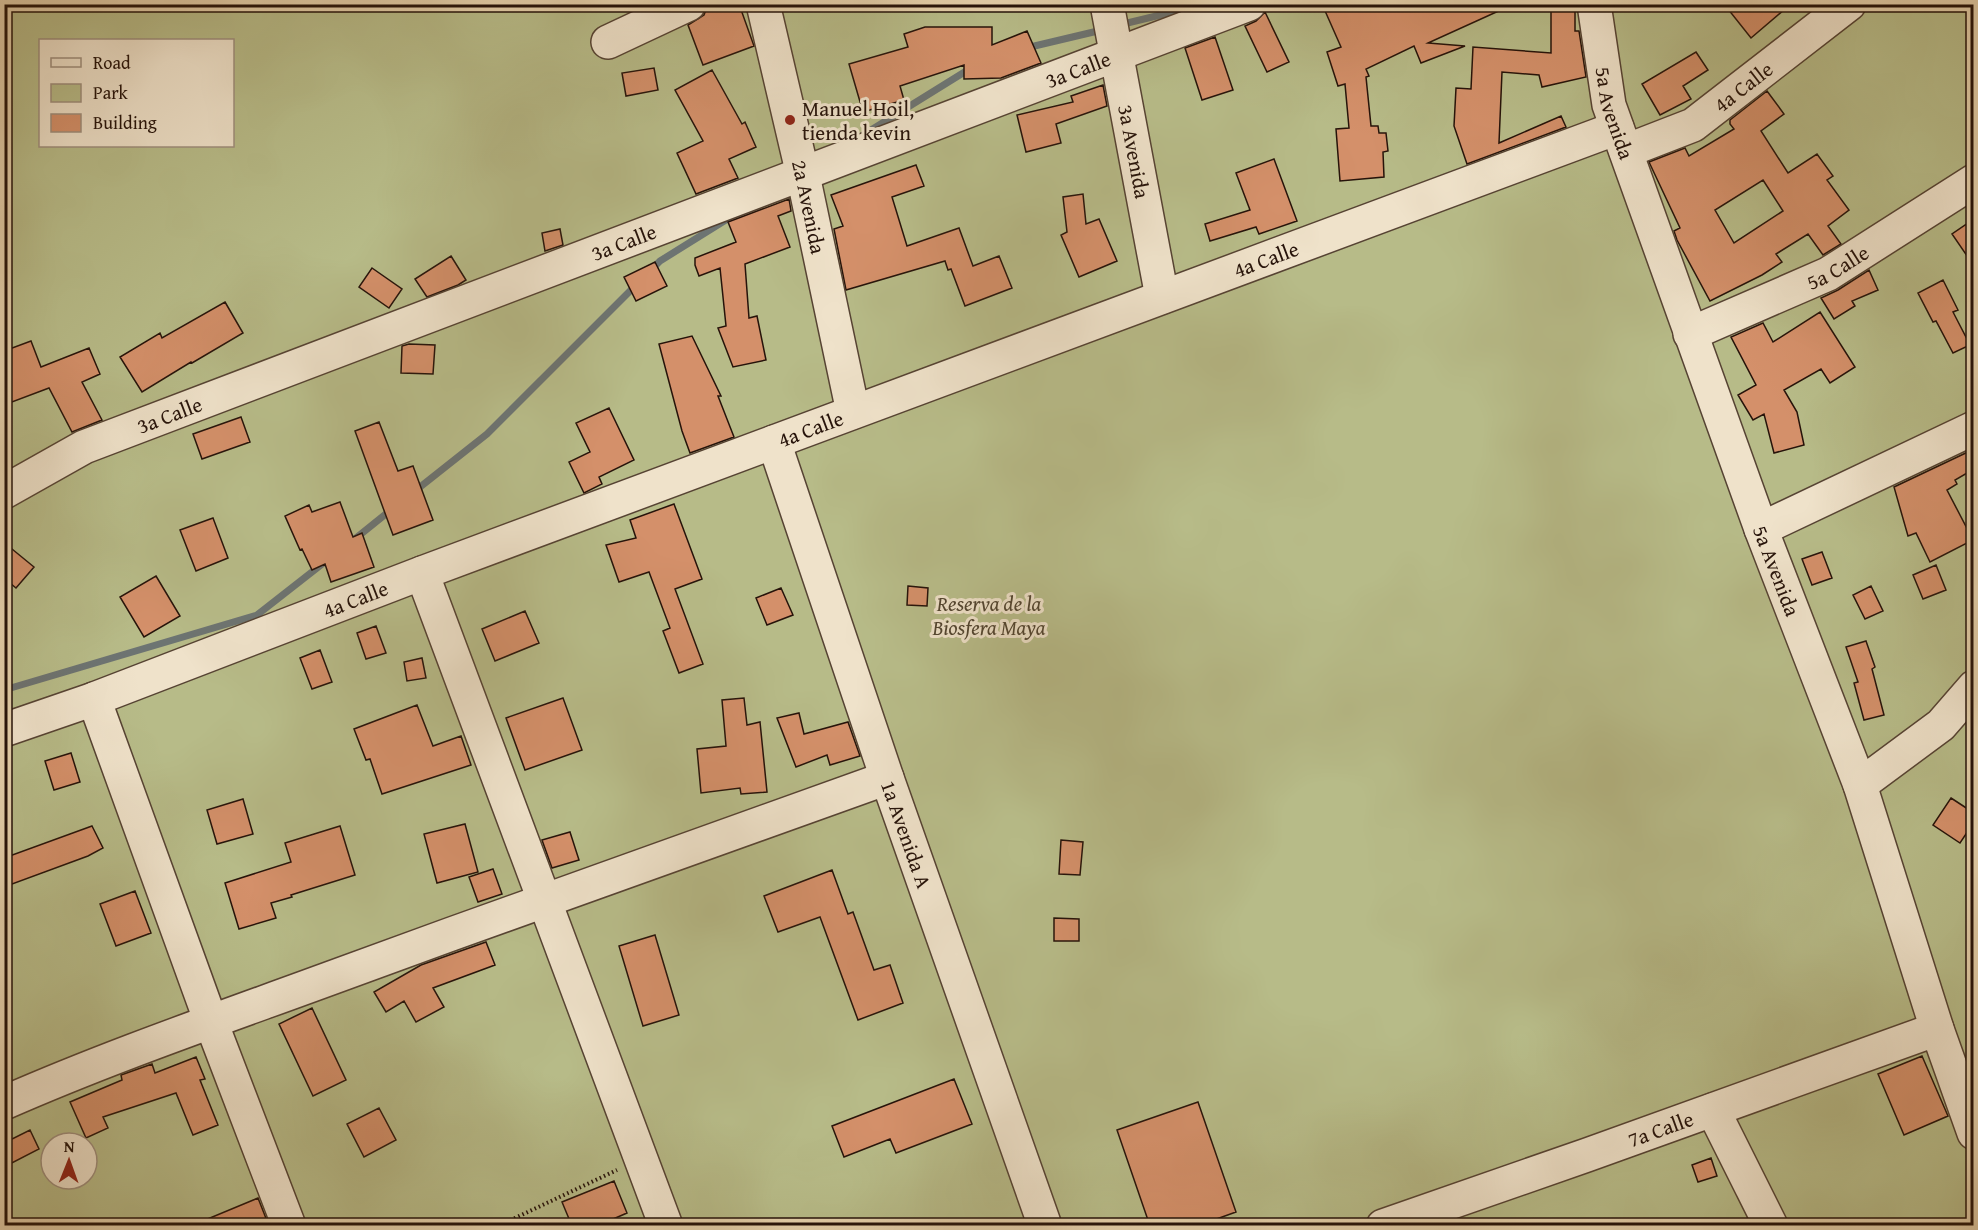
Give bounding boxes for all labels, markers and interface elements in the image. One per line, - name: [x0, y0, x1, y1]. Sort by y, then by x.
- legend: [39, 39, 234, 147]
- street label: 3a Calle: [1041, 43, 1115, 96]
- text: Road: [93, 49, 131, 76]
- street label: 4a Calle: [1707, 53, 1779, 119]
- street label: 5a Avenida: [1588, 64, 1643, 163]
- text: Park: [93, 79, 129, 106]
- place label: Manuel Hoil, tienda kevin: [802, 93, 914, 148]
- street label: 3a Avenida: [1111, 102, 1159, 201]
- text: Building: [93, 109, 157, 136]
- marker: Manuel Hoil, tienda kevin: [783, 113, 797, 127]
- street label: 2a Avenida: [784, 157, 835, 256]
- street label: 3a Calle: [586, 215, 661, 268]
- street label: 4a Calle: [1229, 232, 1303, 285]
- street label: 5a Calle: [1801, 236, 1875, 297]
- street label: 3a Calle: [132, 388, 207, 441]
- street label: 4a Calle: [773, 402, 848, 455]
- street label: 5a Avenida: [1745, 521, 1809, 620]
- street label: 4a Calle: [318, 572, 392, 625]
- park label: Reserva de la Biosfera Maya: [932, 588, 1046, 643]
- street label: 1a Avenida A: [873, 776, 940, 893]
- street label: 7a Calle: [1623, 1102, 1698, 1155]
- north arrow: [39, 1131, 99, 1191]
- text: N: [64, 1134, 75, 1158]

